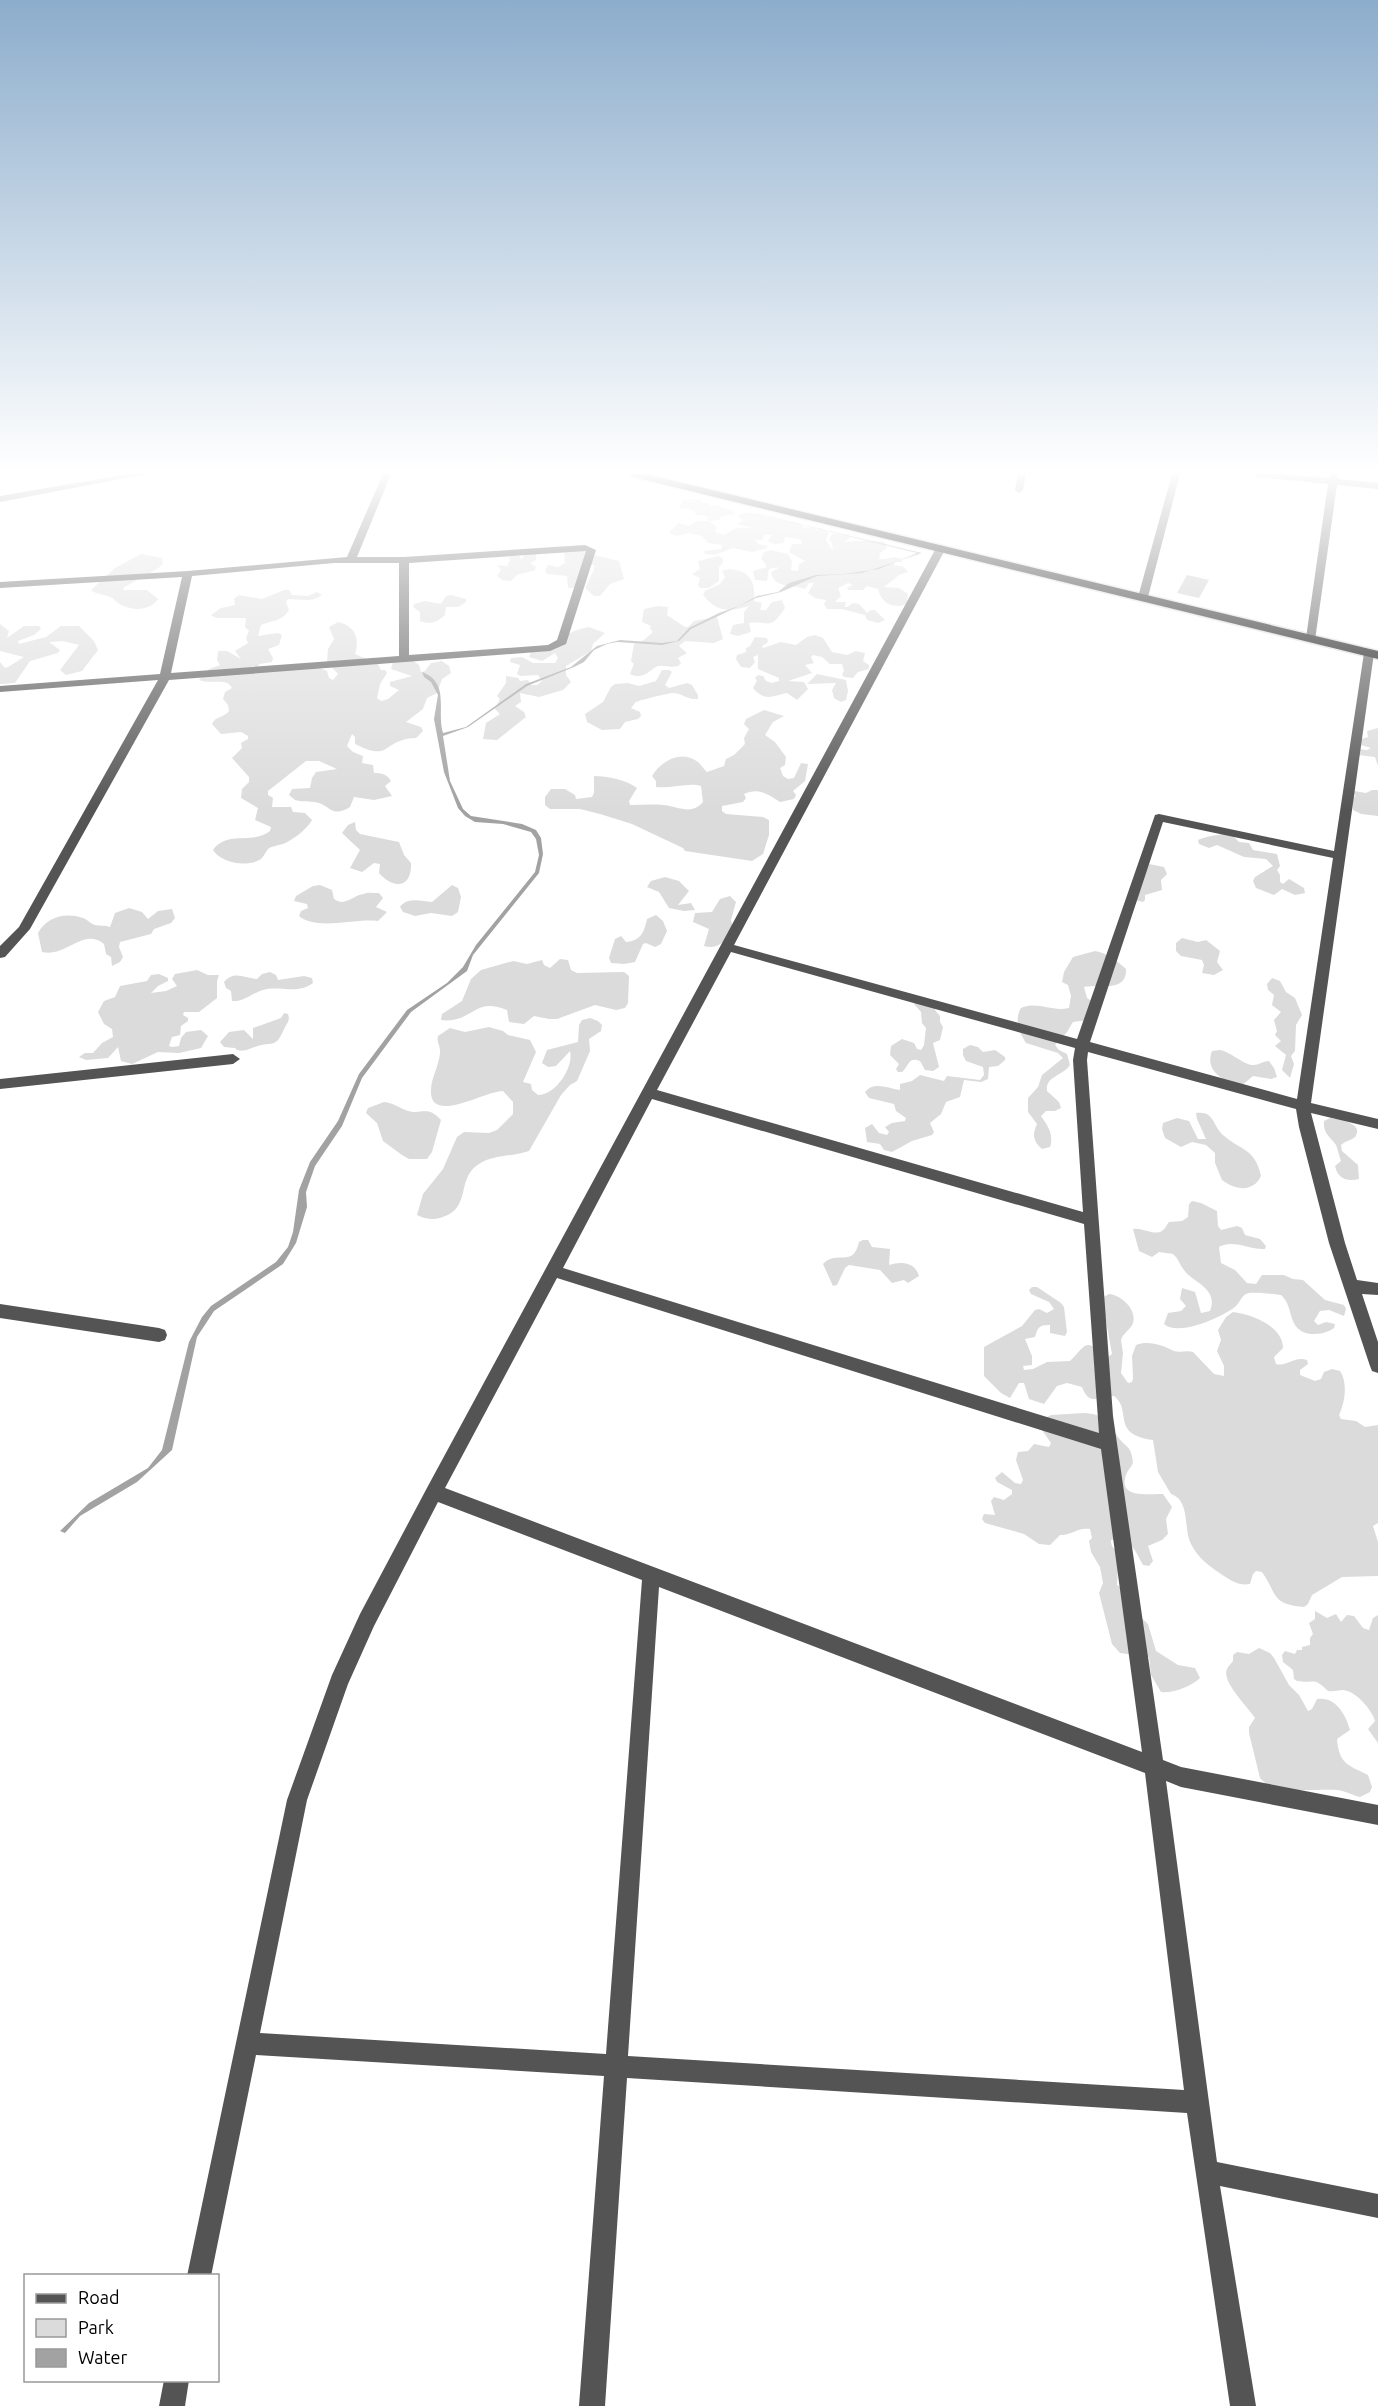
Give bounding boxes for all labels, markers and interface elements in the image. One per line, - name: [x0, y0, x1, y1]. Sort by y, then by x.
- legend: [24, 2274, 219, 2382]
- text: Road: [78, 2287, 120, 2307]
- text: Park: [78, 2317, 114, 2337]
- text: Water: [78, 2347, 128, 2367]

